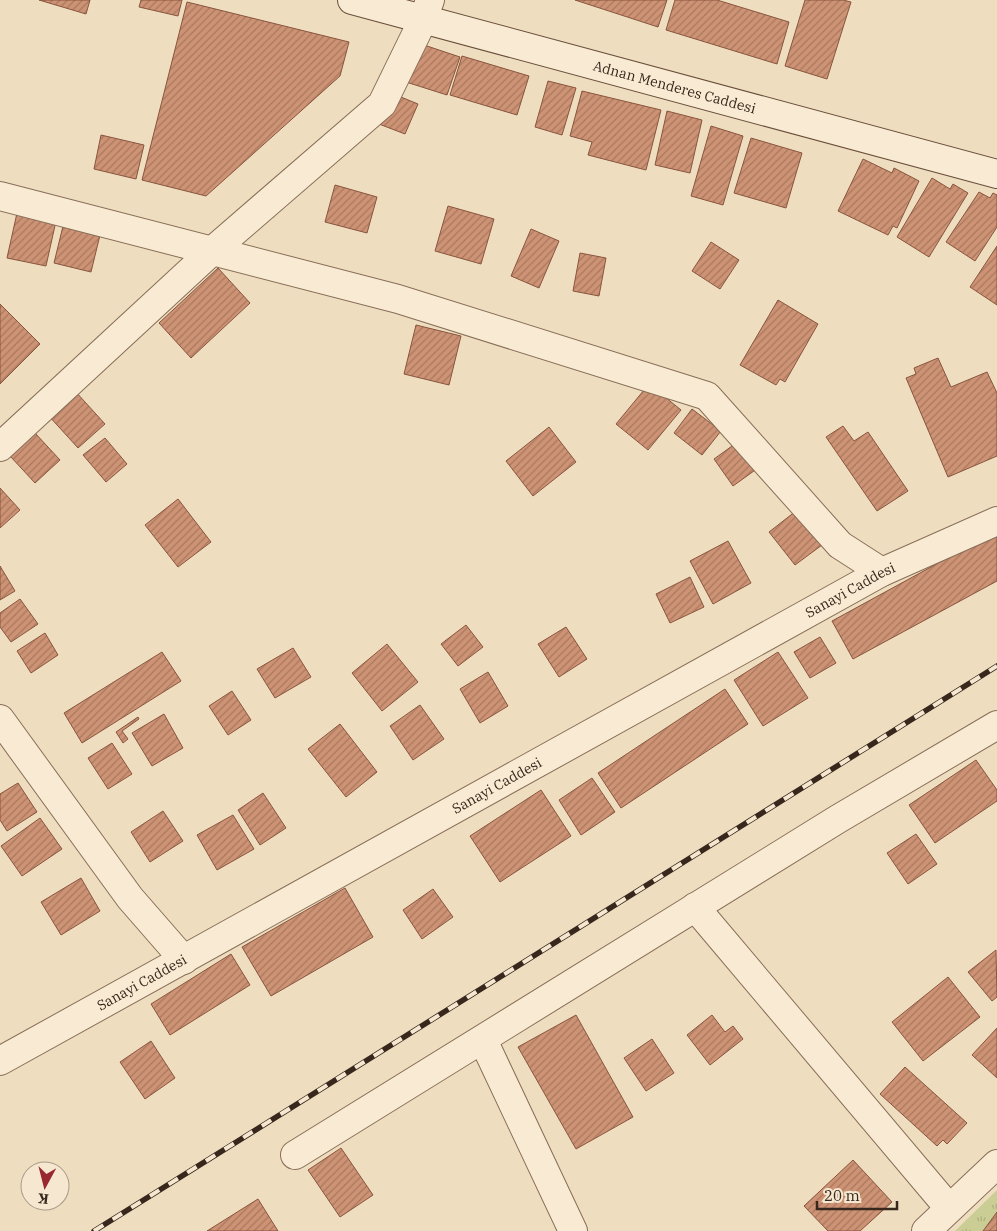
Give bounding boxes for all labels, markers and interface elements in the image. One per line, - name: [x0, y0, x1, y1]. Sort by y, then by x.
- street label: Adnan Menderes Caddesi: [591, 56, 758, 118]
- street label: Sanayi Caddesi: [802, 558, 898, 622]
- street label: Sanayi Caddesi: [449, 753, 545, 818]
- street label: Sanayi Caddesi: [94, 950, 190, 1015]
- north arrow: [20, 1161, 70, 1211]
- scale bar: [817, 1178, 897, 1210]
- text: 20 m: [824, 1186, 860, 1205]
- text: K: [37, 1189, 50, 1208]

